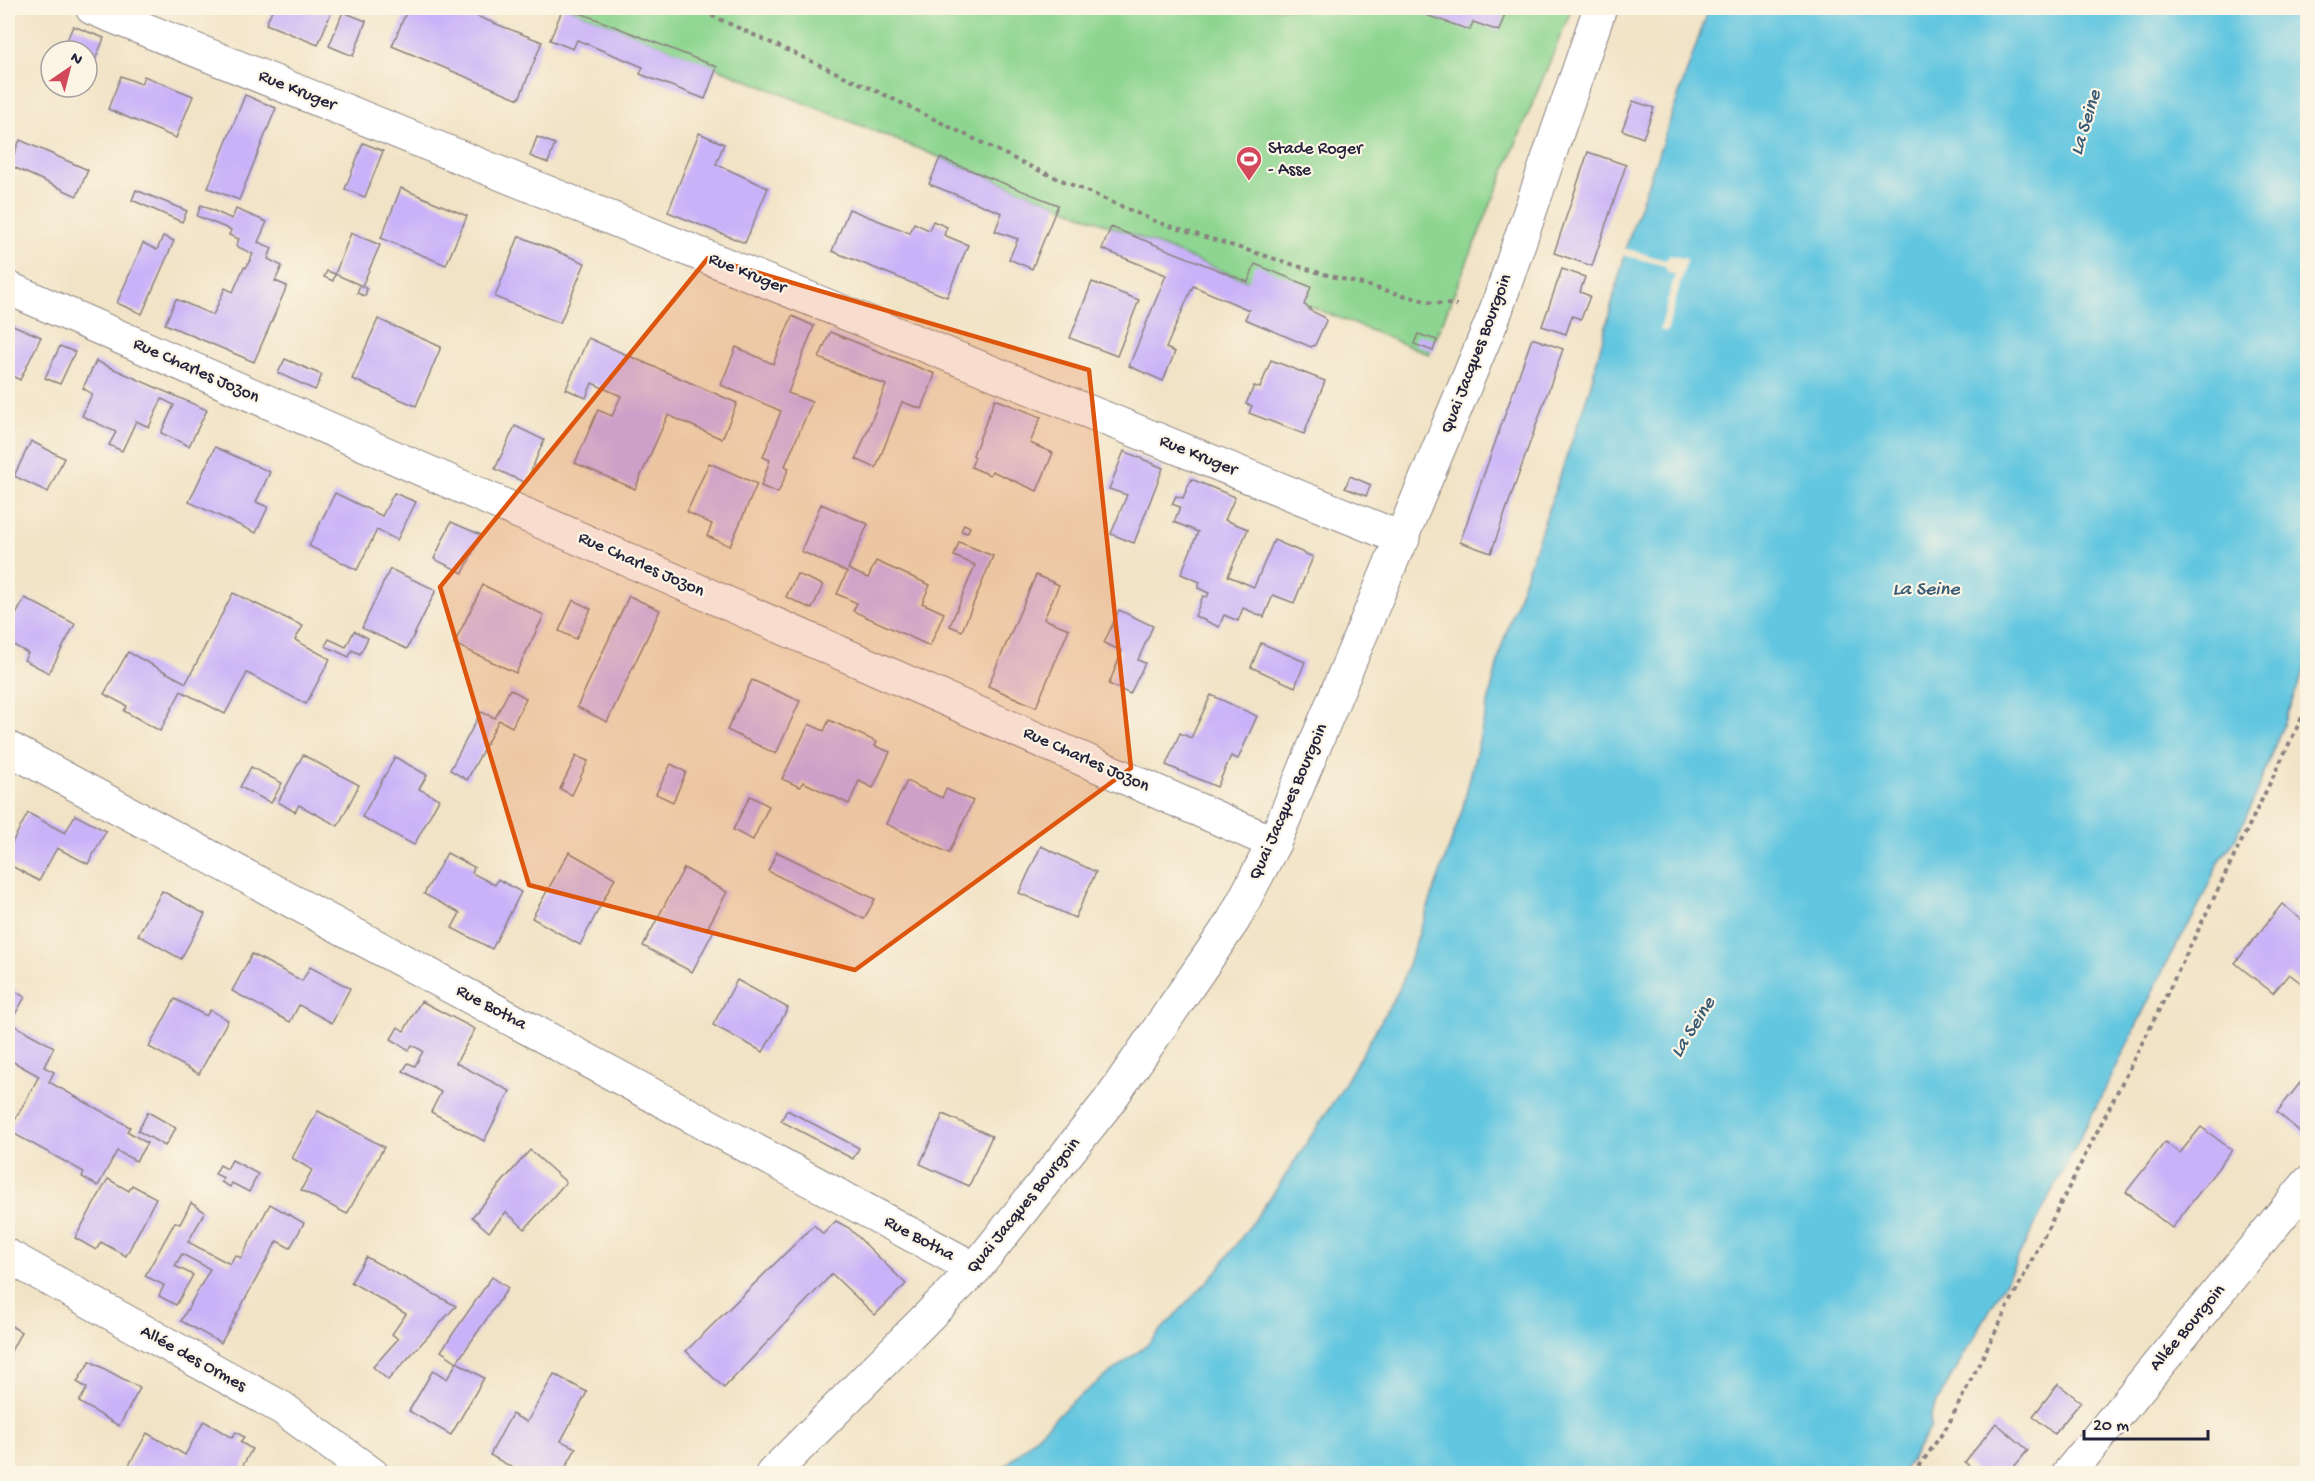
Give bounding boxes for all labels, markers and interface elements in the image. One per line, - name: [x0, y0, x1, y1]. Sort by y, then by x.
- north arrow: [39, 39, 99, 99]
- text: N: [66, 49, 86, 71]
- street label: Rue Kruger: [255, 66, 340, 117]
- water label: La Seine: [2066, 87, 2108, 158]
- place label: Stade Roger - Asse: [1268, 139, 1364, 181]
- sports icon: Stade Roger - Asse: [1234, 144, 1264, 182]
- street label: Rue Kruger: [705, 249, 790, 300]
- street label: Quai Jacques Bourgoin: [1437, 271, 1517, 437]
- street label: Rue Charles Jozon: [130, 334, 263, 408]
- street label: Rue Kruger: [1156, 431, 1241, 482]
- street label: Rue Charles Jozon: [575, 528, 708, 602]
- water label: La Seine: [1893, 579, 1960, 602]
- street label: Quai Jacques Bourgoin: [1245, 720, 1333, 884]
- street label: Rue Charles Jozon: [1020, 723, 1153, 797]
- street label: Rue Botha: [452, 981, 531, 1036]
- water label: La Seine: [1667, 993, 1722, 1062]
- street label: Quai Jacques Bourgoin: [963, 1133, 1086, 1278]
- street label: Rue Botha: [880, 1212, 959, 1267]
- street label: Allée Bourgoin: [2146, 1280, 2231, 1376]
- street label: Allée des Ormes: [136, 1321, 251, 1397]
- scale bar: [2084, 1403, 2208, 1441]
- text: 20 m: [2093, 1416, 2129, 1437]

